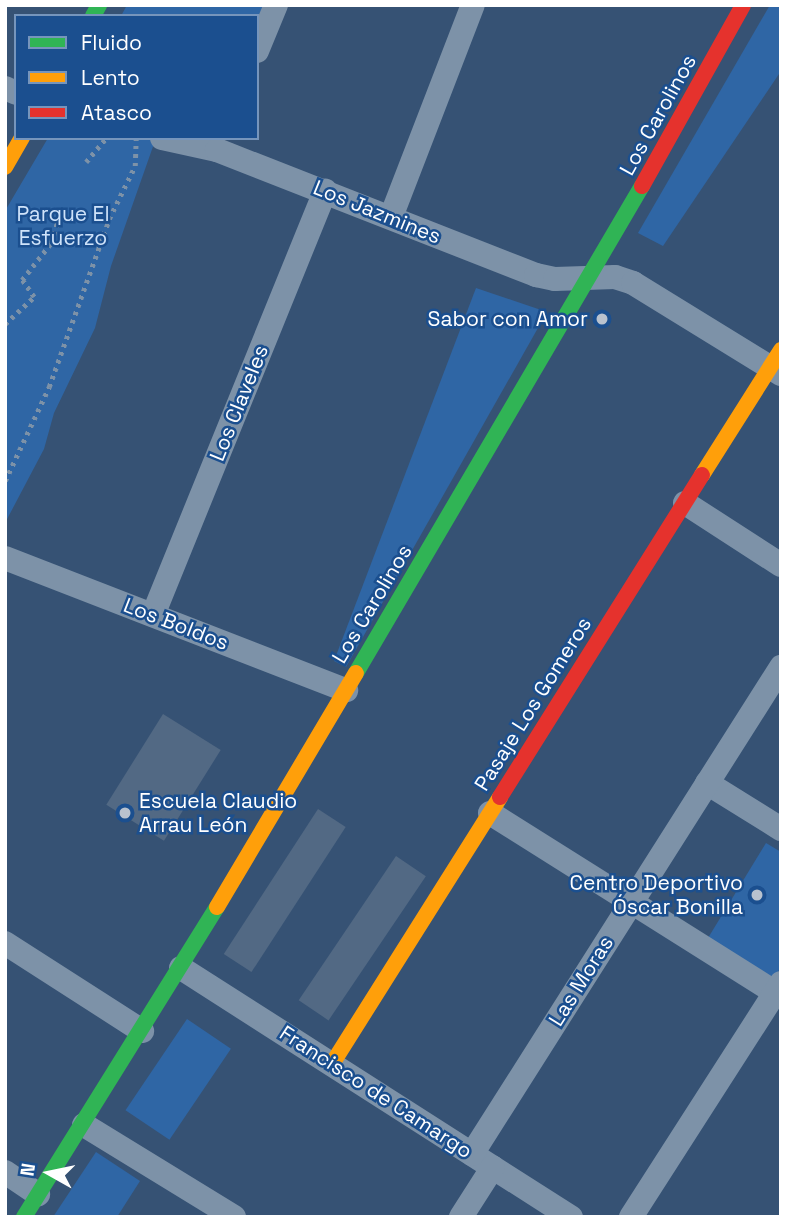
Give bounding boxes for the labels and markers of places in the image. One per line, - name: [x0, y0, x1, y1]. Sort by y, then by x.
- place label: Sabor con Amor: [427, 306, 588, 332]
- marker: Sabor con Amor: [594, 311, 610, 327]
- place label: Escuela Claudio Arrau León: [139, 788, 297, 838]
- marker: Escuela Claudio Arrau León: [117, 805, 133, 821]
- place label: Centro Deportivo Óscar Bonilla: [569, 870, 743, 920]
- marker: Centro Deportivo Óscar Bonilla: [749, 887, 765, 903]

